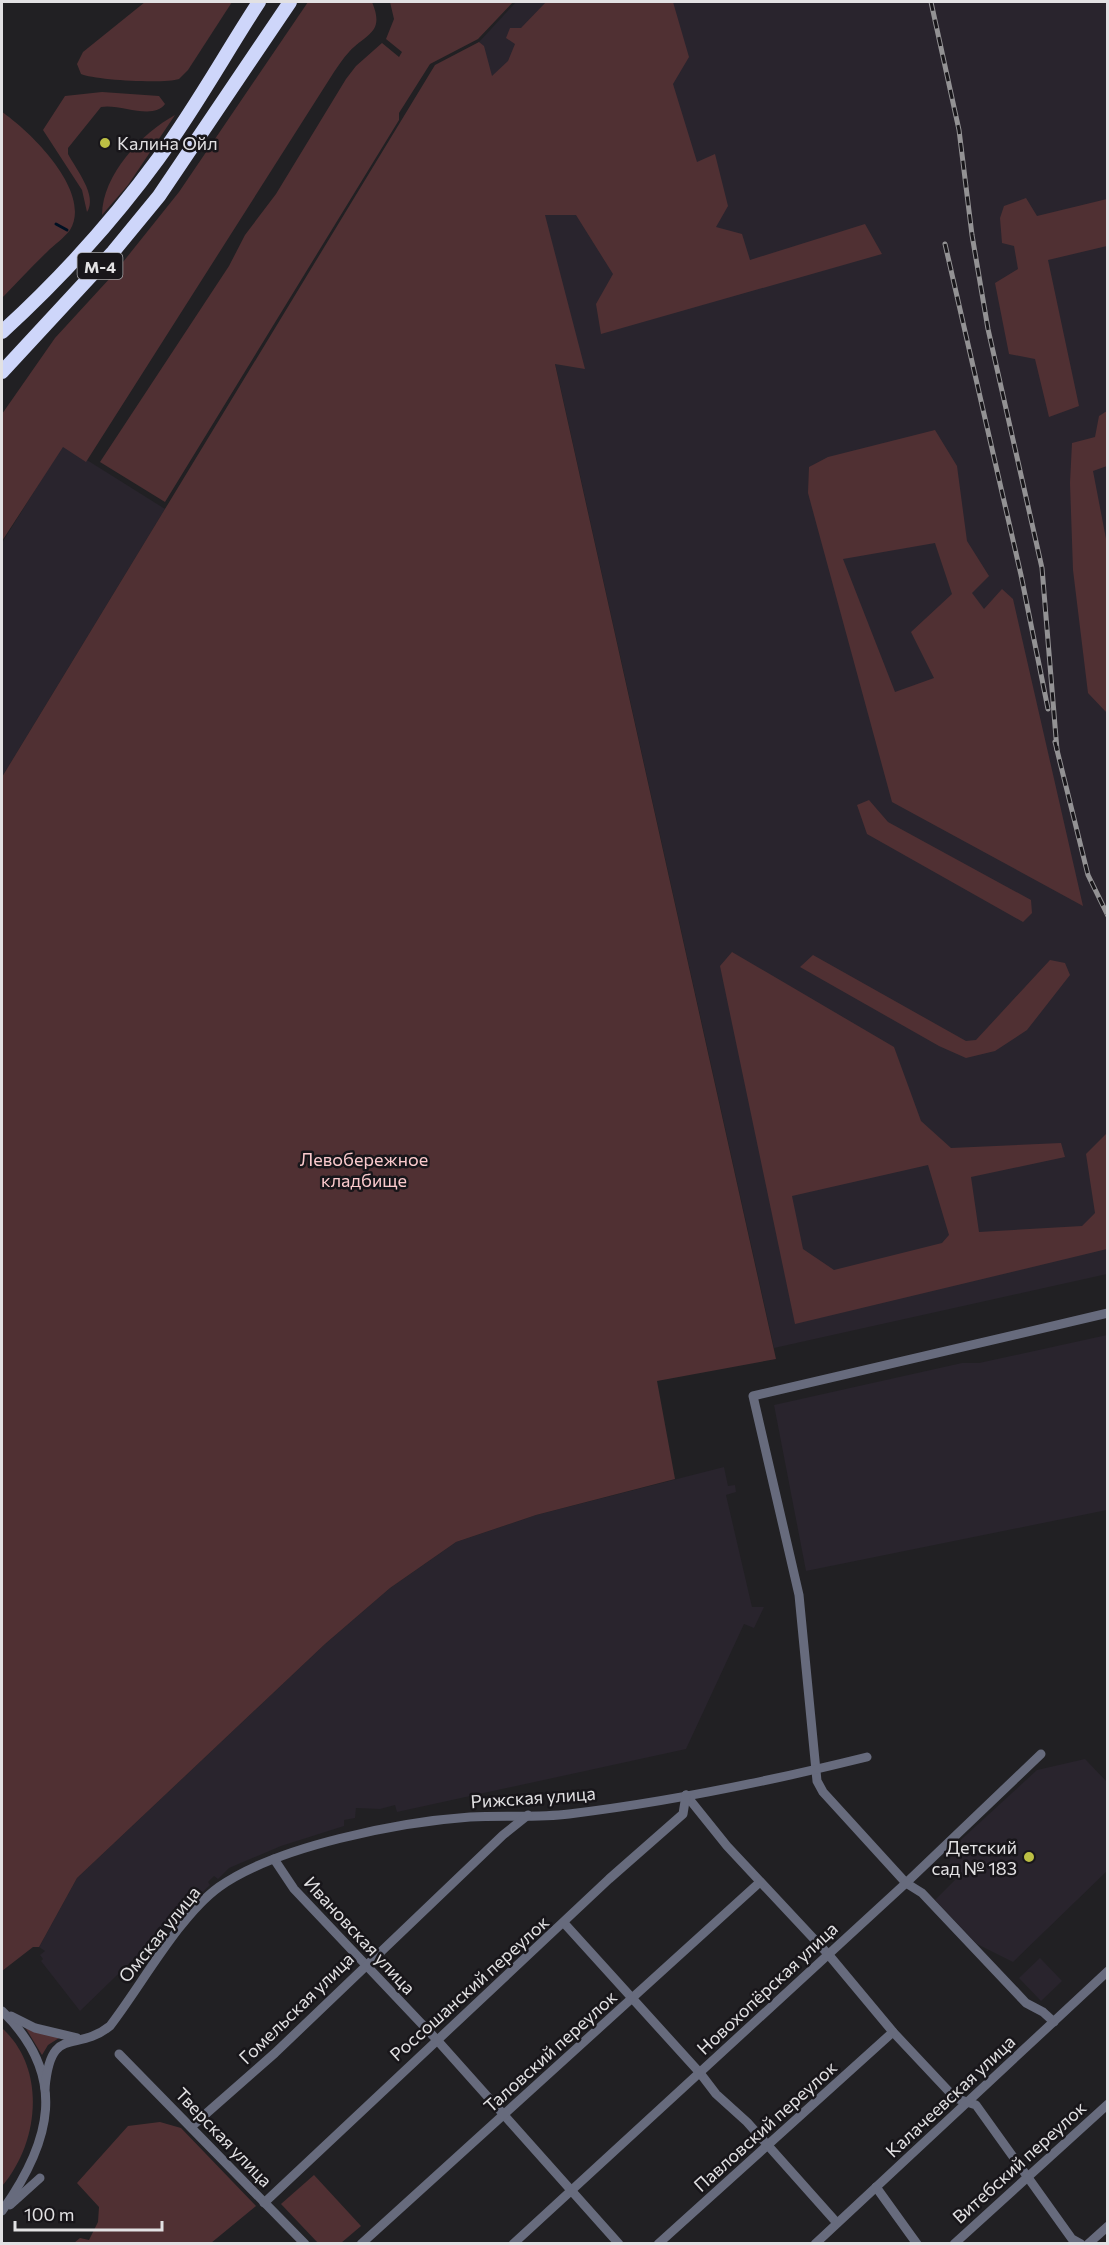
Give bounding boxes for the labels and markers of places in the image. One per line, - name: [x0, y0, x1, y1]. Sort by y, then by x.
- place label: Калина Ойл: [117, 132, 218, 154]
- marker: Калина Ойл: [98, 136, 112, 150]
- place label: Детский сад № 183: [931, 1836, 1017, 1879]
- marker: Детский сад № 183: [1022, 1850, 1036, 1864]

